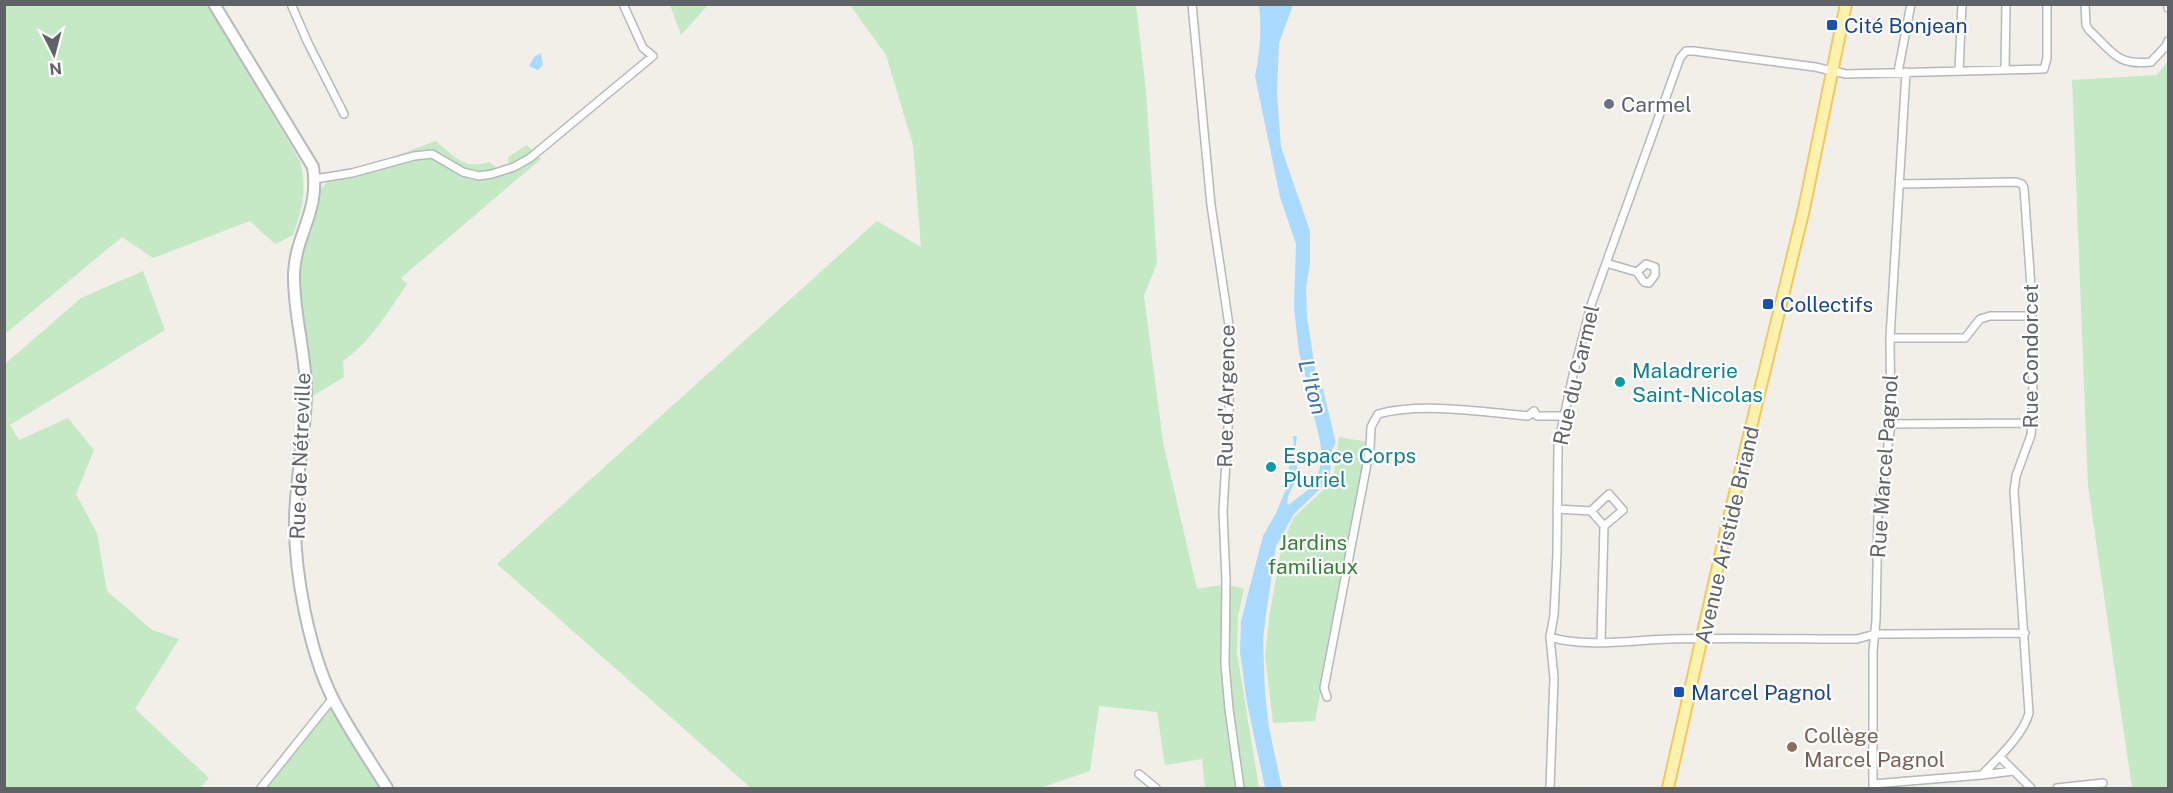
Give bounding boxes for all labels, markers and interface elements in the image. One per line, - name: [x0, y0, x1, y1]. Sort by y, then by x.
- place label: Cité Bonjean: [1844, 13, 1968, 38]
- marker: Cité Bonjean: [1825, 18, 1839, 32]
- north arrow: [24, 24, 84, 84]
- text: N: [48, 58, 63, 79]
- place label: Carmel: [1621, 92, 1692, 117]
- marker: Carmel: [1602, 97, 1616, 111]
- street label: Rue Condorcet: [2018, 284, 2043, 428]
- place label: Collectifs: [1780, 292, 1873, 317]
- marker: Collectifs: [1761, 297, 1775, 311]
- street label: Rue du Carmel: [1548, 302, 1604, 448]
- street label: Rue d'Argence: [1212, 324, 1240, 468]
- water label: L'Iton: [1293, 357, 1333, 417]
- place label: Maladrerie Saint-Nicolas: [1632, 358, 1763, 407]
- street label: Rue de Nétreville: [285, 372, 315, 540]
- street label: Rue Marcel Pagnol: [1865, 373, 1903, 559]
- marker: Maladrerie Saint-Nicolas: [1613, 375, 1627, 389]
- street label: Avenue Aristide Briand: [1690, 424, 1764, 646]
- place label: Espace Corps Pluriel: [1283, 443, 1416, 492]
- marker: Espace Corps Pluriel: [1264, 460, 1278, 474]
- park label: Jardins familiaux: [1268, 530, 1358, 579]
- place label: Marcel Pagnol: [1691, 680, 1832, 705]
- marker: Marcel Pagnol: [1672, 685, 1686, 699]
- place label: Collège Marcel Pagnol: [1804, 723, 1945, 772]
- marker: Collège Marcel Pagnol: [1785, 740, 1799, 754]

